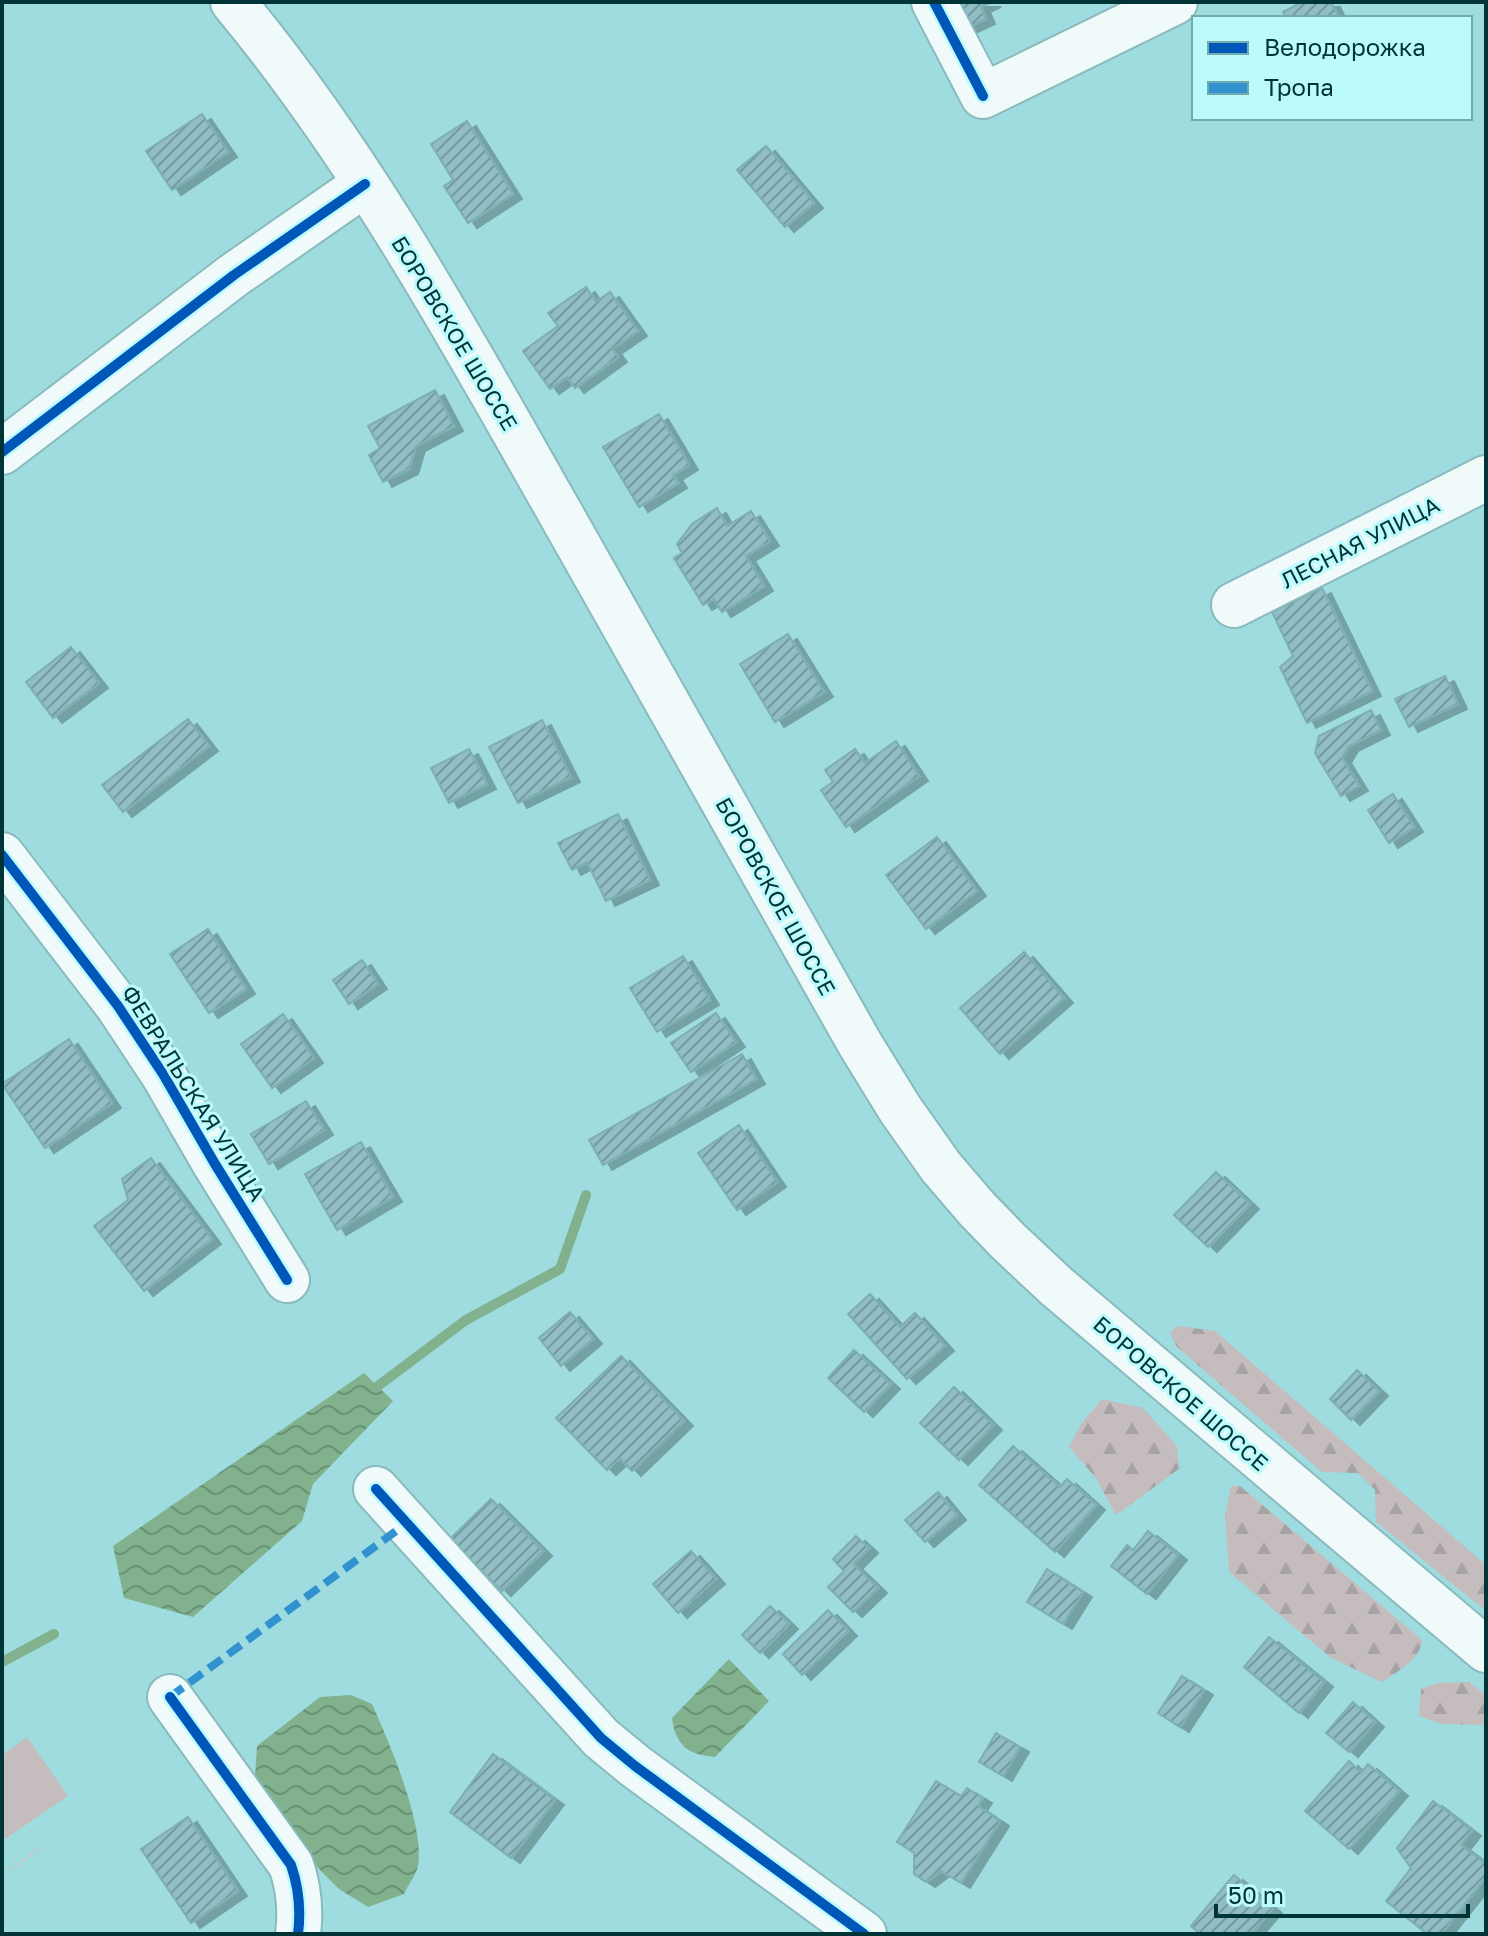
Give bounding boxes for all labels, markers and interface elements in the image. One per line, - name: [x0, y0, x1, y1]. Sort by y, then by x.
- legend: [1192, 16, 1472, 120]
- text: Велодорожка: [1264, 32, 1426, 61]
- text: Тропа: [1264, 72, 1334, 101]
- street label: БОРОВСКОЕ ШОССЕ: [386, 231, 524, 435]
- street label: ЛЕСНАЯ УЛИЦА: [1276, 490, 1444, 594]
- street label: БОРОВСКОЕ ШОССЕ: [710, 792, 842, 1000]
- street label: ФЕВРАЛЬСКАЯ УЛИЦА: [117, 980, 272, 1206]
- street label: БОРОВСКОЕ ШОССЕ: [1088, 1310, 1274, 1476]
- scale bar: [1216, 1868, 1468, 1918]
- text: 50 m: [1228, 1880, 1284, 1909]

